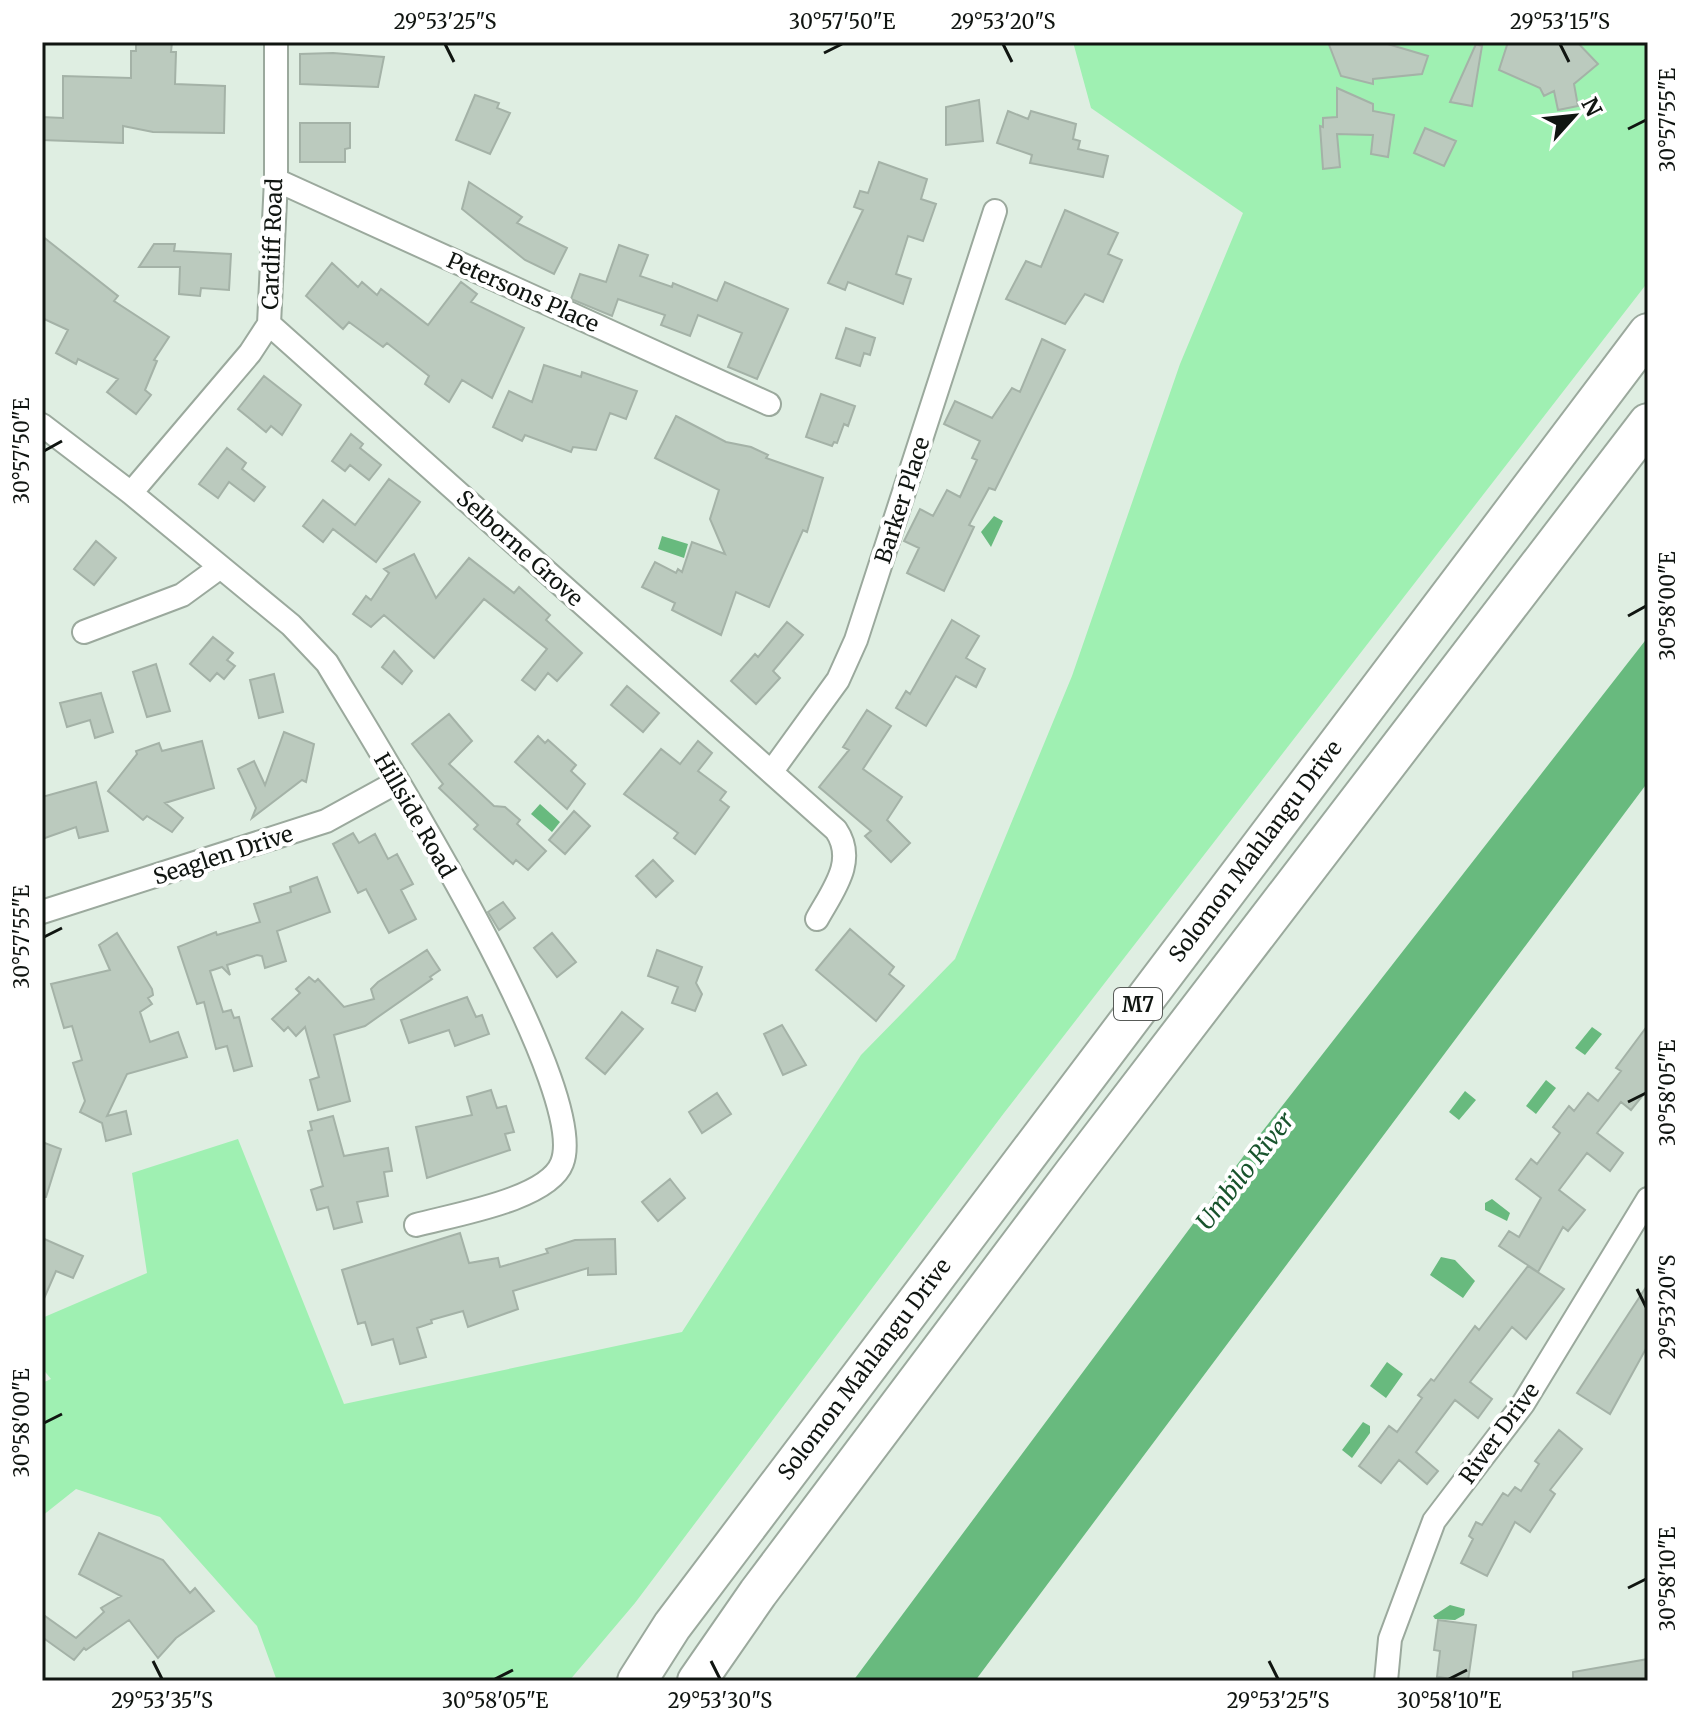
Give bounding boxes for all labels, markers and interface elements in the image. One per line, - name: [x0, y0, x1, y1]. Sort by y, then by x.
- text: 29°53'25"S: [394, 9, 496, 34]
- text: 30°57'50"E: [789, 9, 895, 34]
- text: 29°53'20"S: [951, 9, 1055, 34]
- text: 29°53'15"S: [1510, 9, 1610, 34]
- text: 30°57'55"E: [1655, 68, 1680, 172]
- north arrow: [1534, 76, 1614, 156]
- text: N: [1575, 93, 1609, 122]
- street label: Cardiff Road: [256, 178, 288, 310]
- street label: Petersons Place: [442, 246, 604, 338]
- text: 30°57'50"E: [9, 398, 34, 504]
- street label: Barker Place: [868, 433, 936, 567]
- street label: Selborne Grove: [451, 484, 589, 612]
- text: 30°58'00"E: [1655, 551, 1680, 660]
- street label: Solomon Mahlangu Drive: [1162, 735, 1348, 967]
- street label: Hillside Road: [368, 748, 462, 882]
- street label: Seaglen Drive: [150, 819, 296, 891]
- text: 30°57'55"E: [9, 885, 34, 989]
- road number: M7: [1114, 988, 1162, 1020]
- text: 30°58'05"E: [1655, 1039, 1680, 1146]
- water label: Umbilo River: [1189, 1105, 1301, 1236]
- street label: Solomon Mahlangu Drive: [771, 1253, 957, 1485]
- text: 29°53'20"S: [1655, 1255, 1680, 1359]
- text: 30°58'00"E: [9, 1368, 34, 1477]
- street label: River Drive: [1453, 1377, 1545, 1489]
- text: 30°58'10"E: [1655, 1526, 1680, 1631]
- text: 29°53'35"S: [111, 1688, 213, 1713]
- text: 30°58'05"E: [442, 1688, 549, 1713]
- text: 29°53'30"S: [668, 1688, 772, 1713]
- text: 29°53'25"S: [1227, 1688, 1329, 1713]
- text: 30°58'10"E: [1397, 1688, 1502, 1713]

